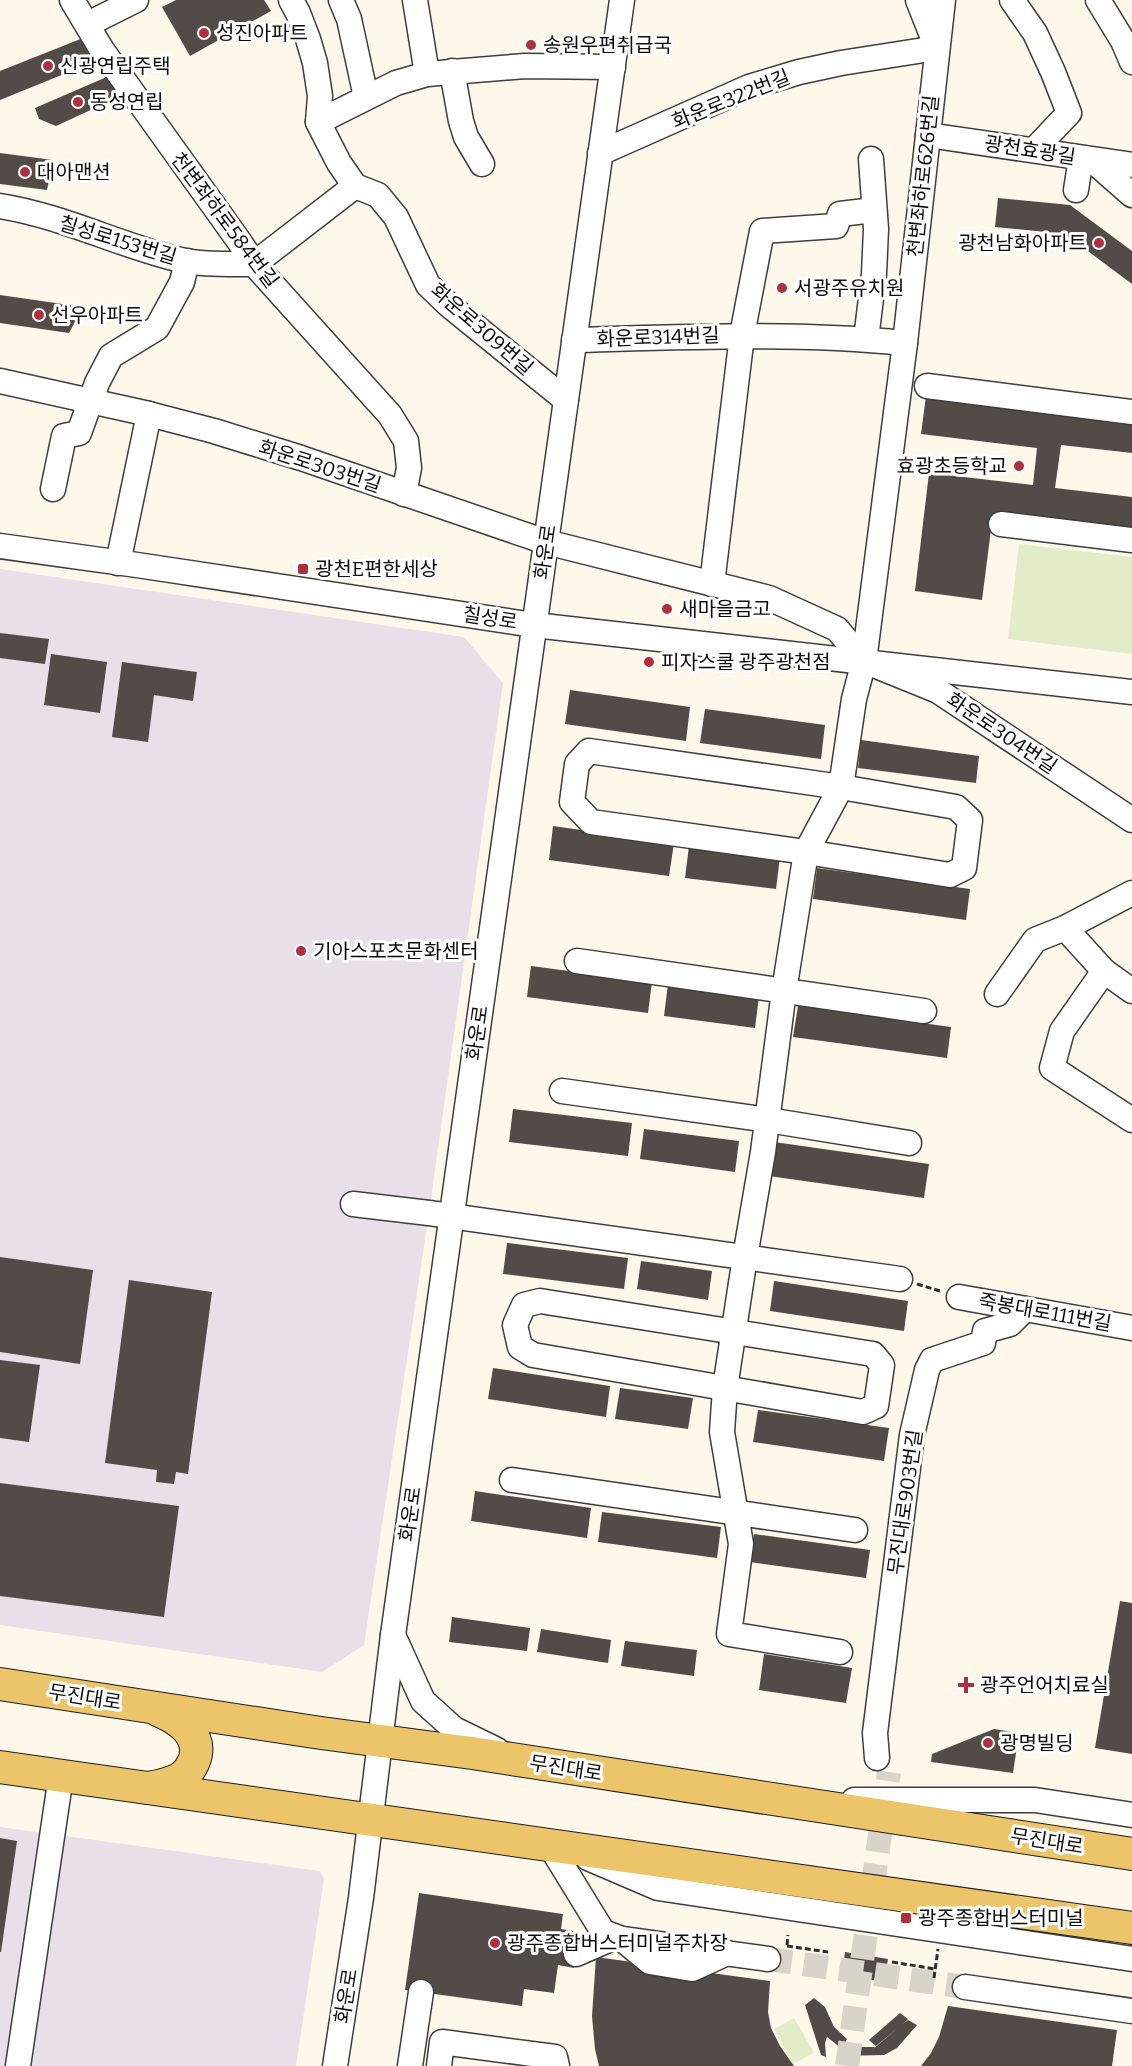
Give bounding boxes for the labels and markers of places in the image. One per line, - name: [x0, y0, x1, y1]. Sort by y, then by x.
- place label: 성진아파트: [216, 21, 308, 45]
- marker: 성진아파트: [197, 26, 211, 40]
- place label: 송원우편취급국: [543, 33, 672, 57]
- marker: 송원우편취급국: [524, 38, 538, 52]
- place label: 신광연립주택: [60, 54, 170, 78]
- marker: 신광연립주택: [41, 59, 55, 73]
- place label: 동성연립: [90, 90, 164, 114]
- marker: 동성연립: [71, 95, 85, 109]
- place label: 대아맨션: [37, 160, 111, 184]
- marker: 대아맨션: [18, 165, 32, 179]
- place label: 광천남화아파트: [958, 231, 1087, 255]
- marker: 광천남화아파트: [1092, 236, 1106, 250]
- place label: 서광주유치원: [794, 276, 904, 300]
- marker: 서광주유치원: [775, 281, 789, 295]
- place label: 선우아파트: [51, 303, 143, 327]
- marker: 선우아파트: [32, 308, 46, 322]
- place label: 효광초등학교: [897, 454, 1007, 478]
- marker: 효광초등학교: [1012, 459, 1026, 473]
- place label: 광천E편한세상: [315, 557, 438, 581]
- marker: 광천E편한세상: [296, 562, 310, 576]
- place label: 새마을금고: [679, 597, 771, 621]
- marker: 새마을금고: [660, 602, 674, 616]
- place label: 피자스쿨 광주광천점: [661, 650, 831, 674]
- marker: 피자스쿨 광주광천점: [642, 655, 656, 669]
- place label: 기아스포츠문화센터: [313, 939, 479, 963]
- marker: 기아스포츠문화센터: [294, 944, 308, 958]
- place label: 광주언어치료실: [980, 1673, 1109, 1697]
- marker: 광주언어치료실: [957, 1676, 975, 1694]
- place label: 광명빌딩: [1000, 1731, 1074, 1755]
- marker: 광명빌딩: [981, 1736, 995, 1750]
- place label: 광주종합버스터미널: [918, 1906, 1084, 1930]
- marker: 광주종합버스터미널: [899, 1911, 913, 1925]
- place label: 광주종합버스터미널주차장: [507, 1931, 728, 1955]
- marker: 광주종합버스터미널주차장: [488, 1936, 502, 1950]

